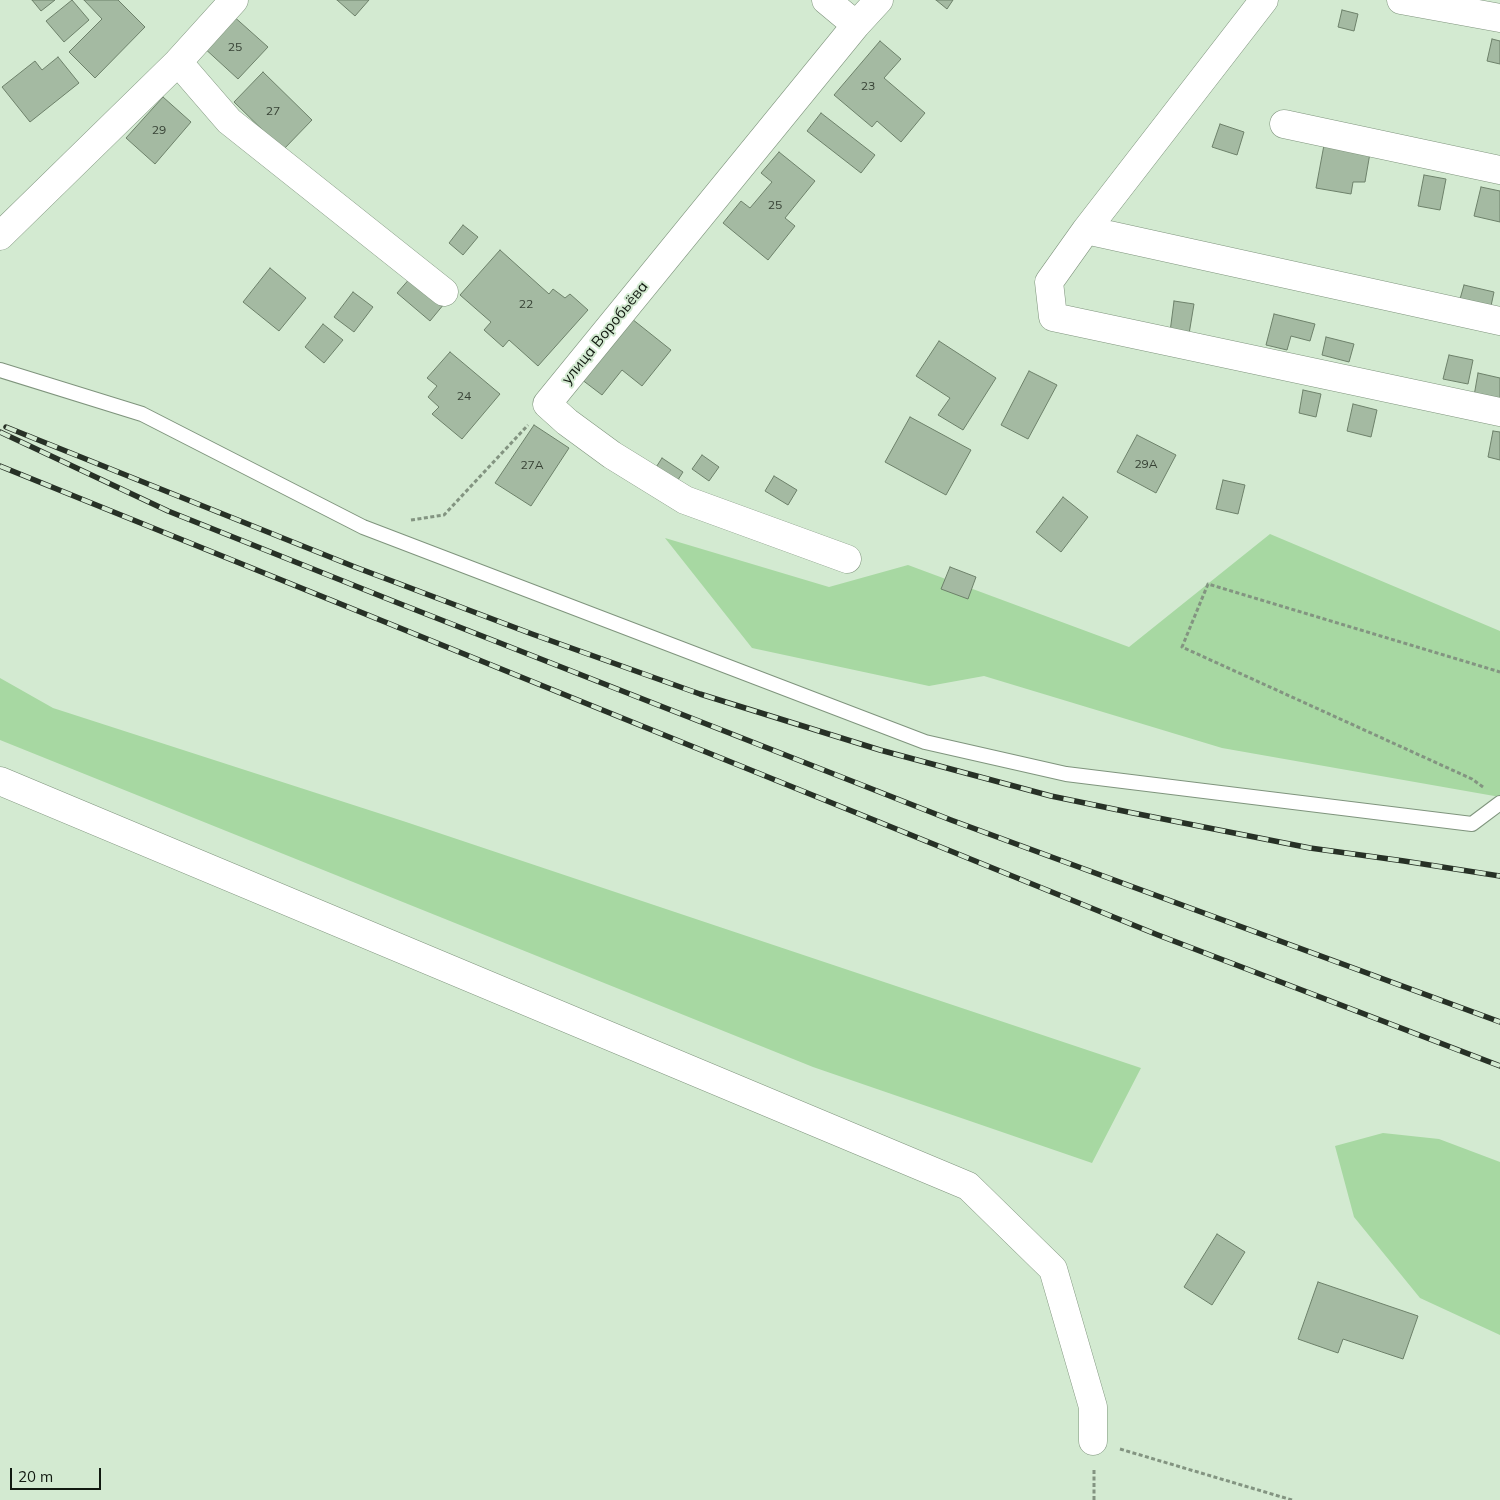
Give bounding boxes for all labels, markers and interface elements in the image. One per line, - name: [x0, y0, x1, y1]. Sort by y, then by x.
- house number: 25: [228, 40, 242, 54]
- house number: 23: [861, 79, 875, 93]
- house number: 27: [266, 104, 280, 118]
- house number: 29: [152, 123, 166, 137]
- house number: 25: [768, 198, 782, 212]
- street label: улица Воробьёва: [558, 278, 652, 388]
- house number: 22: [519, 297, 533, 311]
- house number: 24: [457, 389, 471, 403]
- house number: 29А: [1134, 457, 1158, 471]
- house number: 27А: [520, 458, 544, 472]
- scale bar: [12, 1458, 104, 1490]
- text: 20 m: [18, 1467, 53, 1486]

